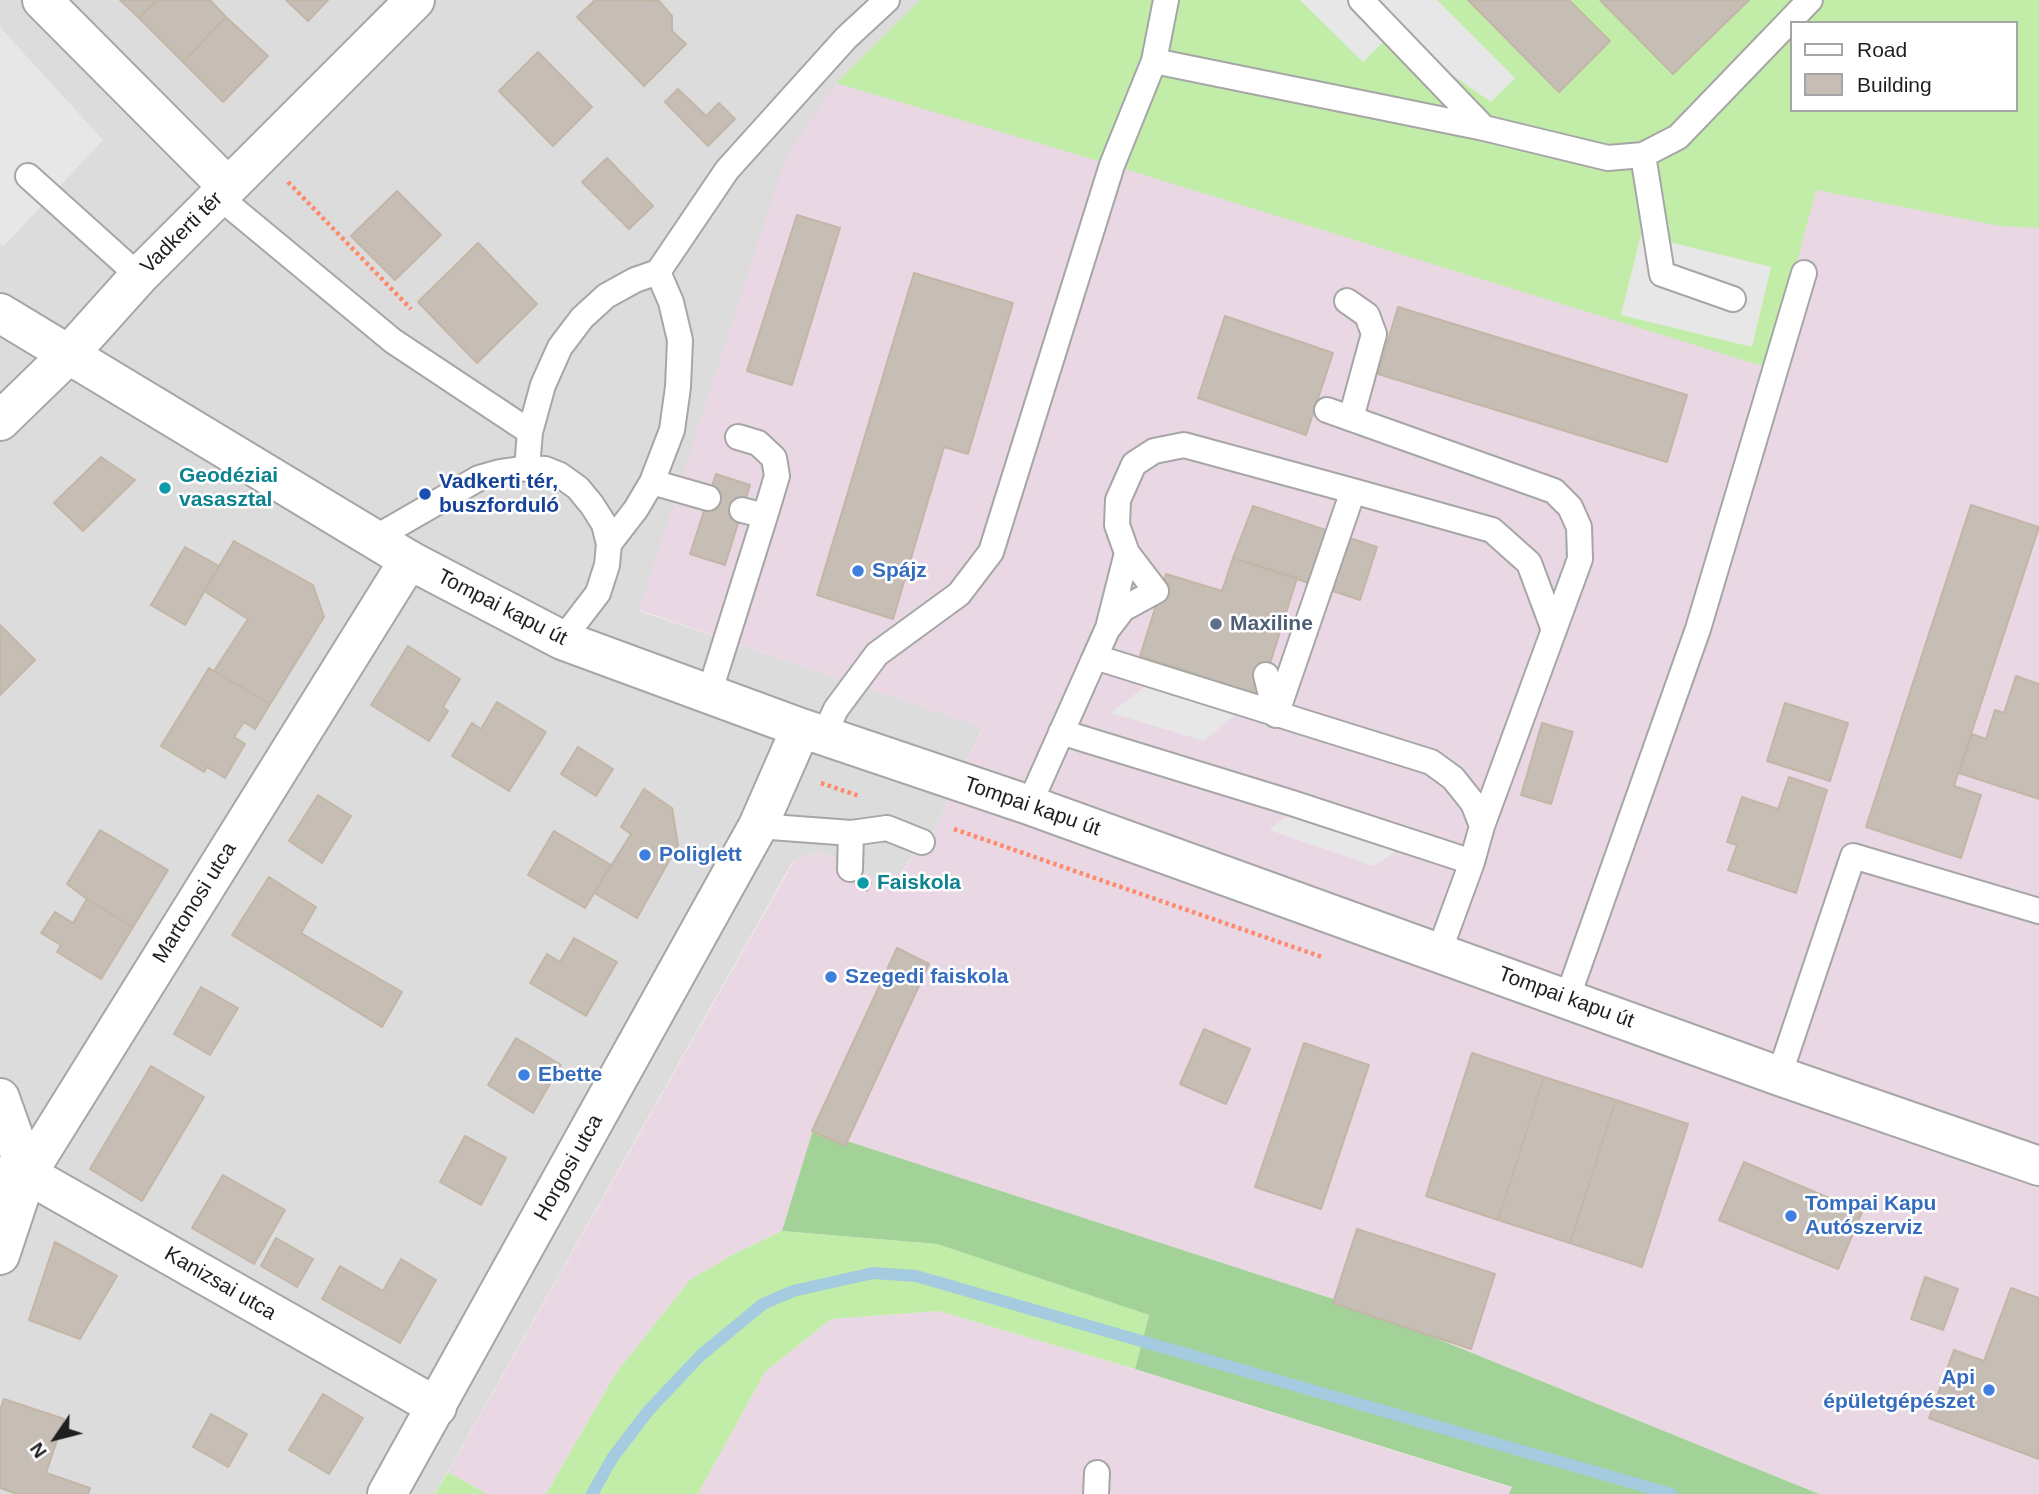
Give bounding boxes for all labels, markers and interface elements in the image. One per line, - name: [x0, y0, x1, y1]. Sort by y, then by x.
- legend: [1790, 21, 2018, 112]
- text: Road: [1857, 38, 1907, 61]
- text: Building: [1857, 73, 1932, 96]
- street label: Vadkerti tér: [136, 187, 228, 279]
- place label: Geodéziai vasasztal: [179, 463, 278, 513]
- place label: Vadkerti tér, buszforduló: [439, 469, 559, 519]
- marker: Geodéziai vasasztal: [157, 480, 173, 496]
- marker: Vadkerti tér, buszforduló: [417, 486, 433, 502]
- place label: Spájz: [872, 558, 927, 584]
- marker: Spájz: [850, 563, 866, 579]
- street label: Tompai kapu út: [433, 564, 571, 652]
- place label: Maxiline: [1230, 611, 1313, 637]
- marker: Maxiline: [1208, 616, 1224, 632]
- street label: Tompai kapu út: [961, 772, 1103, 842]
- street label: Martonosi utca: [148, 838, 242, 968]
- place label: Poliglett: [659, 842, 742, 868]
- marker: Poliglett: [637, 847, 653, 863]
- place label: Faiskola: [877, 870, 961, 896]
- marker: Faiskola: [855, 875, 871, 891]
- street label: Tompai kapu út: [1495, 962, 1637, 1034]
- place label: Szegedi faiskola: [845, 964, 1008, 990]
- marker: Szegedi faiskola: [823, 969, 839, 985]
- place label: Ebette: [538, 1062, 602, 1088]
- marker: Ebette: [516, 1067, 532, 1083]
- street label: Horgosi utca: [529, 1110, 609, 1226]
- place label: Tompai Kapu Autószerviz: [1805, 1191, 1936, 1241]
- marker: Tompai Kapu Autószerviz: [1783, 1208, 1799, 1224]
- street label: Kanizsai utca: [160, 1242, 280, 1326]
- place label: Api épületgépészet: [1823, 1365, 1975, 1415]
- marker: Api épületgépészet: [1981, 1382, 1997, 1398]
- north arrow: [21, 1403, 91, 1473]
- text: N: [26, 1439, 51, 1462]

